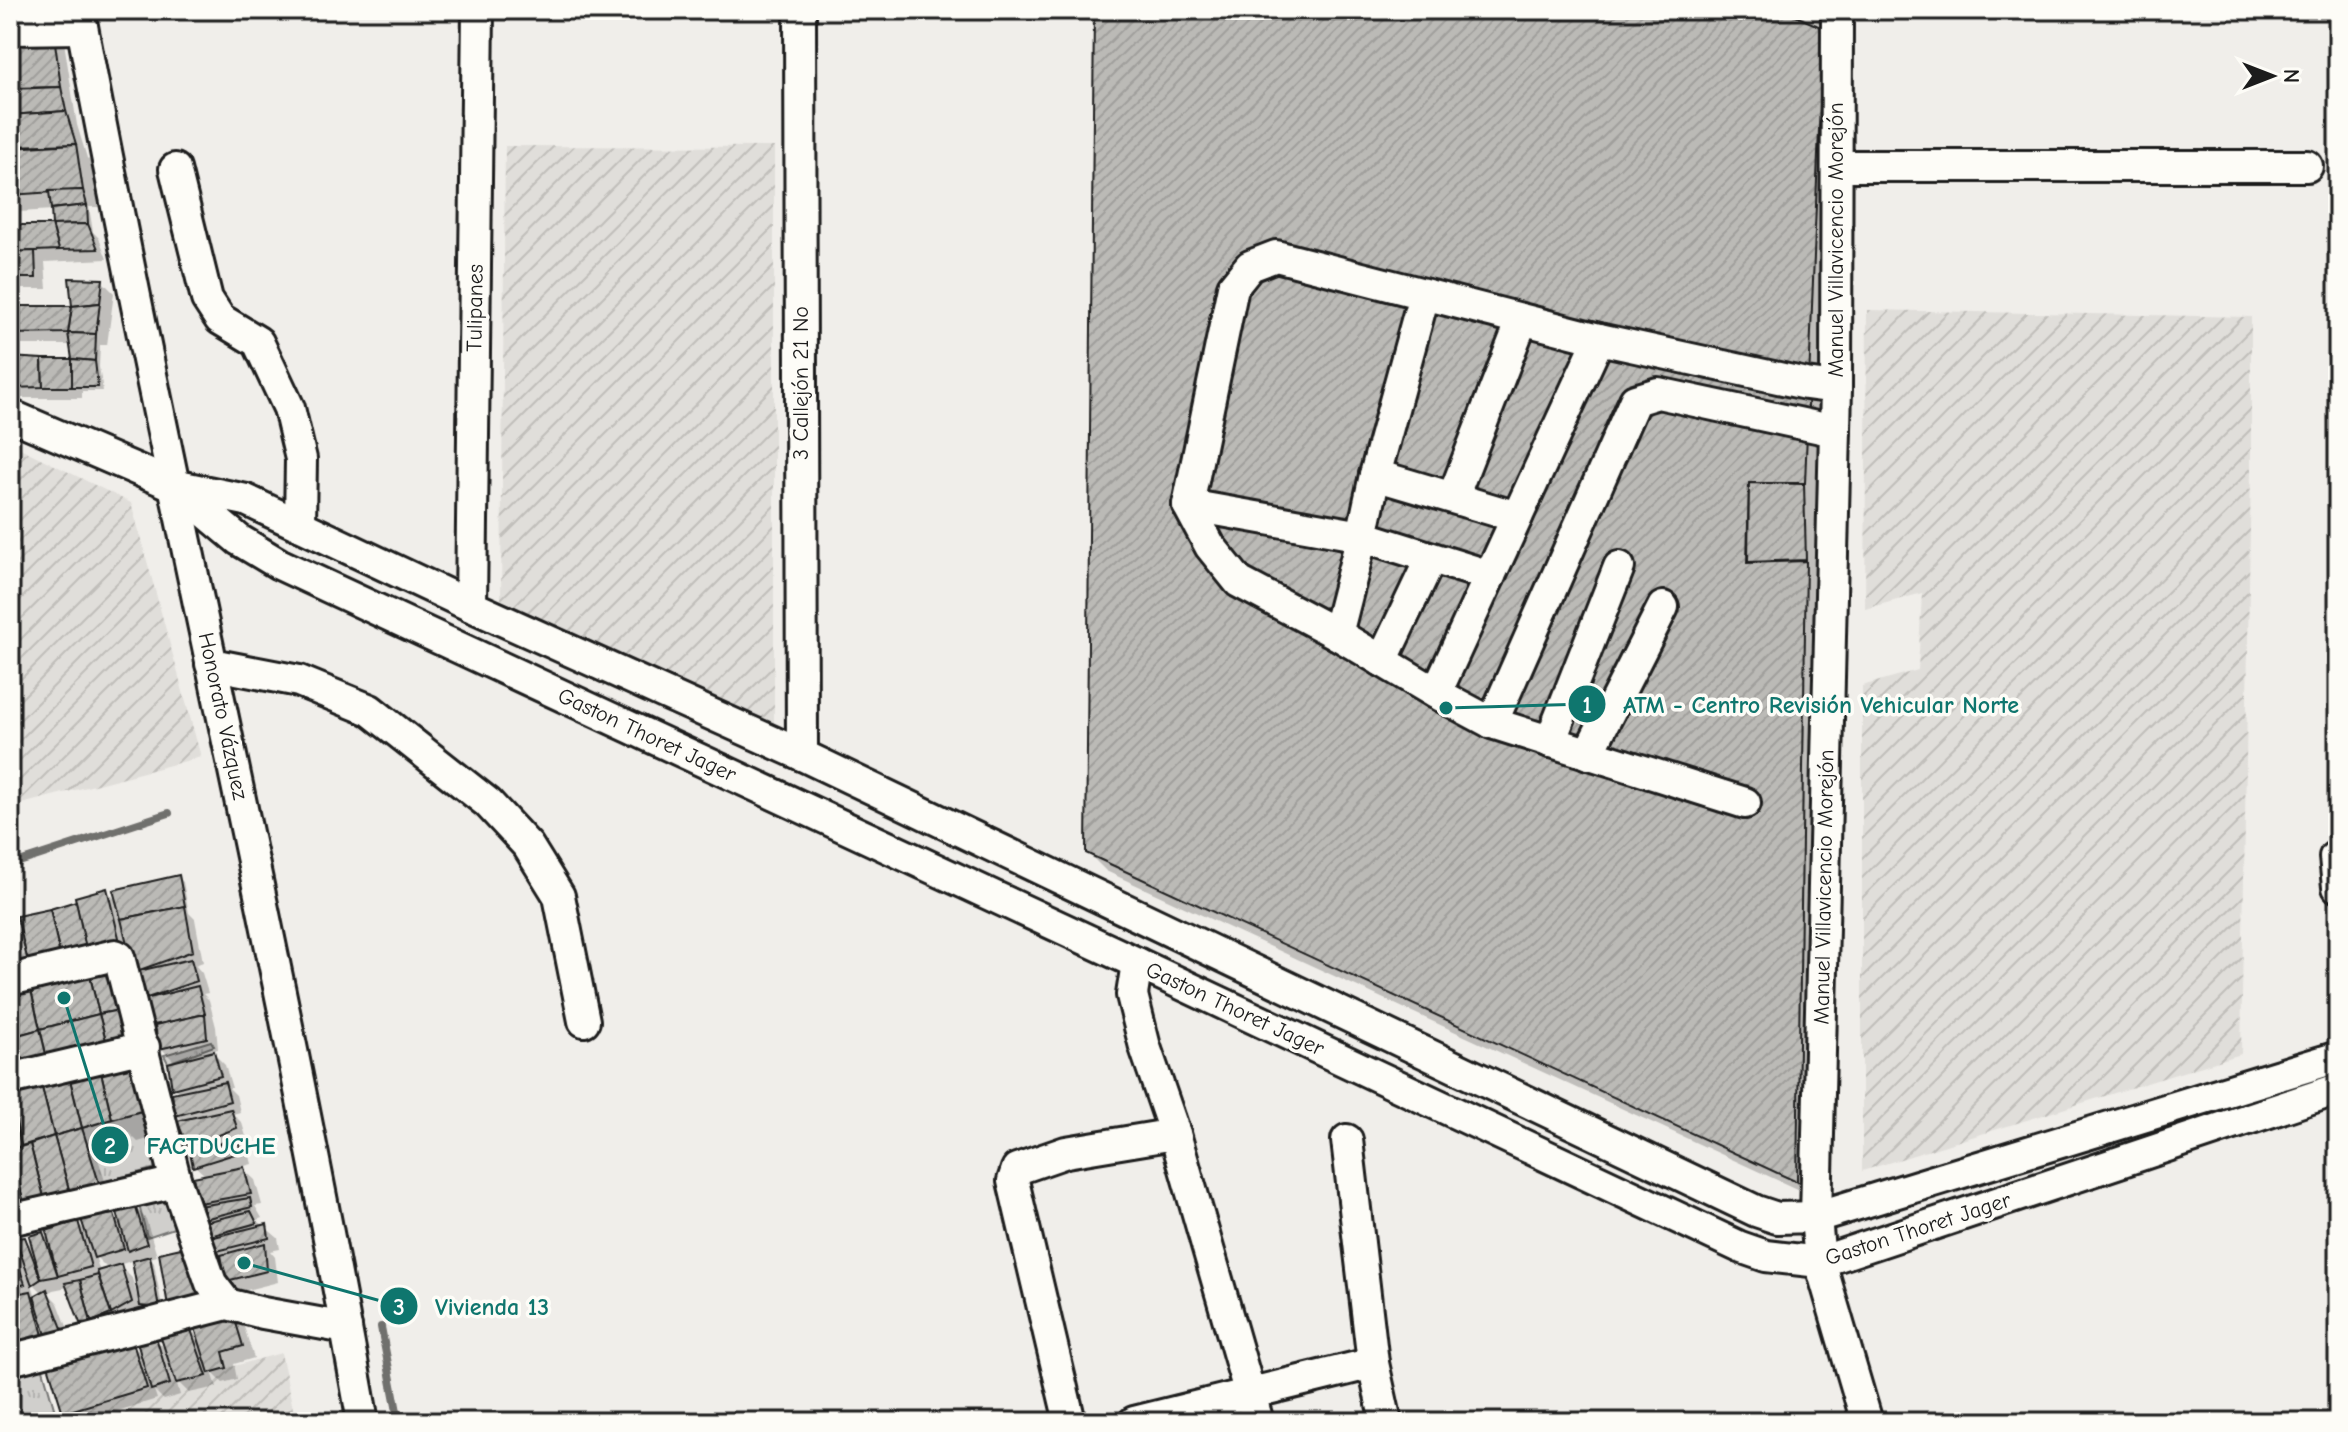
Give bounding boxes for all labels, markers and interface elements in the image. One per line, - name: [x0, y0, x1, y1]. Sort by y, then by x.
- north arrow: [2232, 36, 2312, 116]
- text: N: [2278, 69, 2304, 83]
- street label: Manuel Villavicencio Morejón: [1823, 102, 1849, 378]
- street label: Tulipanes: [461, 264, 489, 352]
- street label: 3 Callejón 21 No: [788, 306, 814, 460]
- street label: Honorato Vázquez: [193, 630, 254, 802]
- callout: ATM - Centro Revisión Vehicular Norte: [1567, 680, 2035, 728]
- street label: Gaston Thoret Jager: [554, 682, 741, 788]
- text: 1: [1582, 691, 1592, 719]
- text: ATM - Centro Revisión Vehicular Norte: [1623, 691, 2019, 719]
- street label: Manuel Villavicencio Morejón: [1809, 749, 1839, 1025]
- street label: Gaston Thoret Jager: [1142, 956, 1329, 1062]
- callout: FACTDUCHE: [90, 1121, 291, 1169]
- text: 2: [104, 1132, 116, 1160]
- text: FACTDUCHE: [147, 1132, 275, 1160]
- street label: Gaston Thoret Jager: [1822, 1187, 2014, 1271]
- callout: Vivienda 13: [379, 1282, 565, 1330]
- text: 3: [393, 1293, 405, 1321]
- text: Vivienda 13: [435, 1293, 549, 1321]

